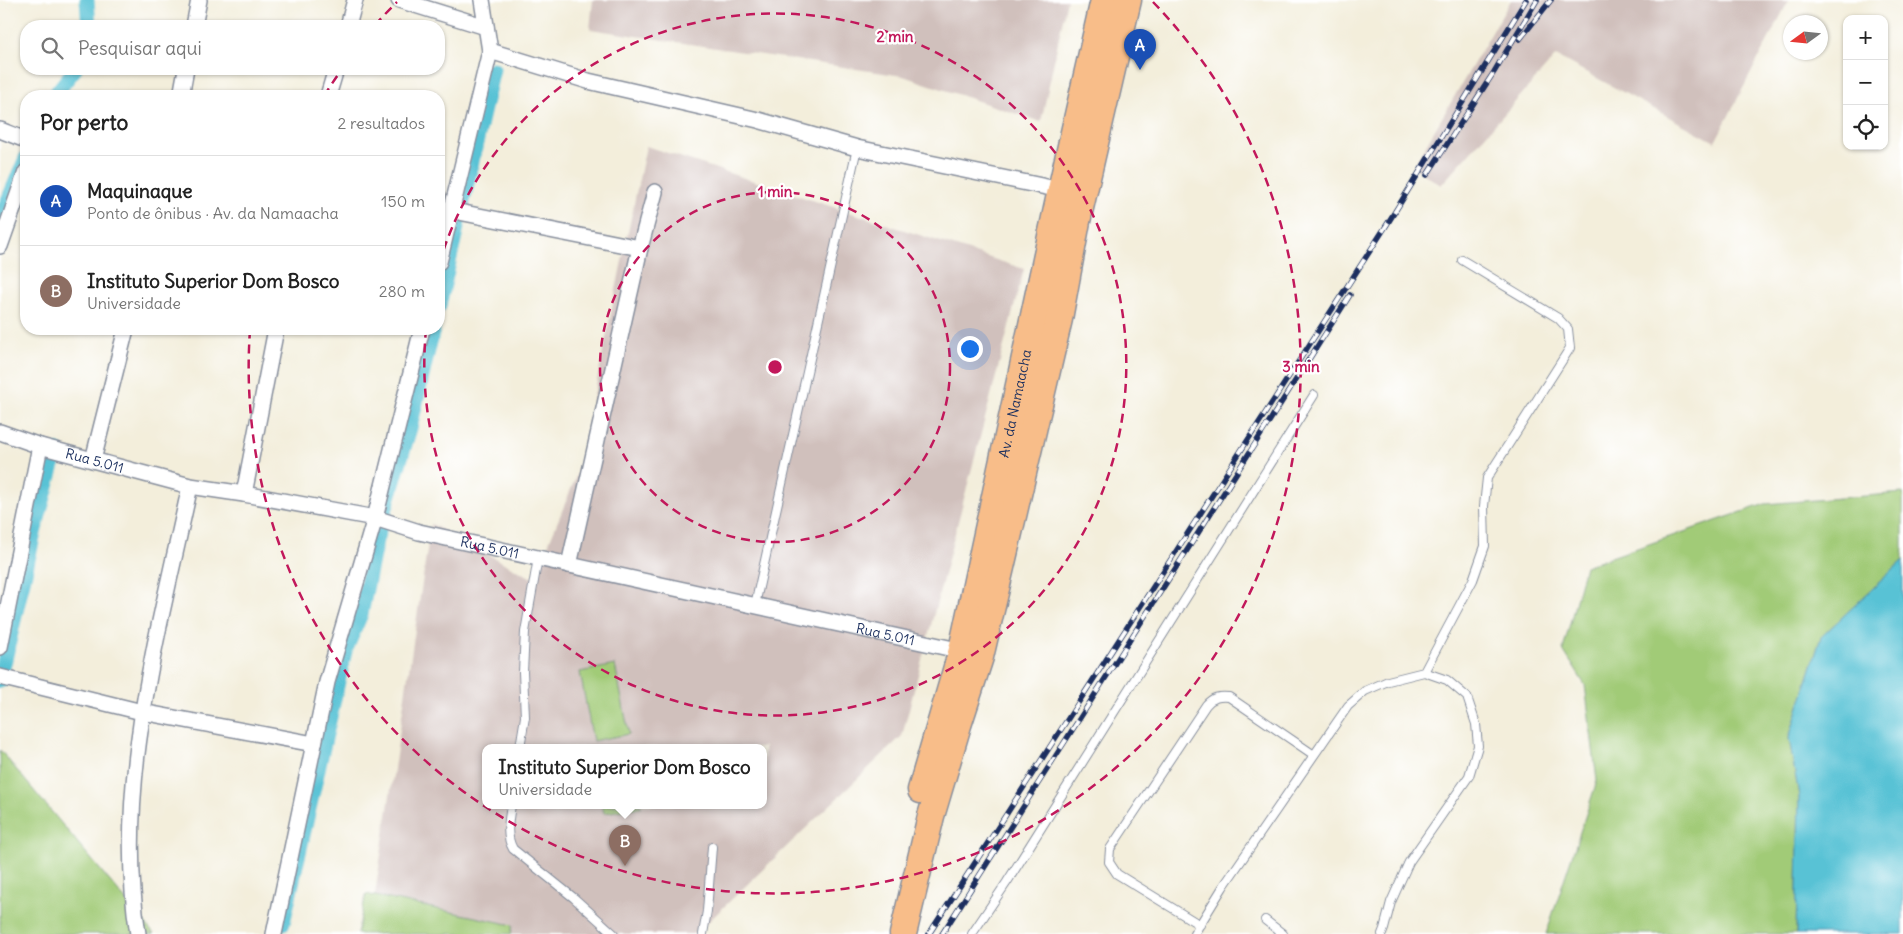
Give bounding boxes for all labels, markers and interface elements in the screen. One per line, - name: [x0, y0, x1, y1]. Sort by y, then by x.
- north arrow: [1783, 15, 1828, 60]
- map controls: [1843, 15, 1888, 150]
- button: +: [1843, 15, 1888, 60]
- search box: [20, 20, 445, 75]
- text: 2 min: [877, 27, 914, 46]
- pin: A: [1124, 29, 1156, 70]
- icon: search: [38, 34, 66, 62]
- text: Pesquisar aqui: [78, 36, 202, 60]
- button: −: [1843, 60, 1888, 105]
- button: locate: [1843, 105, 1888, 150]
- text: Por perto: [40, 109, 128, 136]
- text: 2 resultados: [337, 113, 425, 133]
- text: Maquinaque: [87, 179, 192, 203]
- text: 1 min: [758, 182, 793, 201]
- text: A: [51, 191, 61, 211]
- text: 150 m: [381, 191, 425, 211]
- text: Ponto de ônibus · Av. da Namaacha: [87, 203, 339, 223]
- text: Instituto Superior Dom Bosco: [87, 269, 340, 293]
- text: B: [51, 281, 61, 301]
- text: 280 m: [379, 281, 425, 301]
- text: Universidade: [87, 293, 181, 313]
- your location: [957, 336, 983, 362]
- street label: Av. da Namaacha: [995, 348, 1035, 459]
- text: 3 min: [1282, 357, 1320, 376]
- centre of rings: [766, 358, 784, 376]
- street label: Rua 5.011: [64, 444, 126, 477]
- street label: Rua 5.011: [459, 532, 521, 563]
- street label: Rua 5.011: [854, 619, 916, 649]
- popup: [482, 744, 767, 809]
- text: Instituto Superior Dom Bosco: [498, 755, 751, 779]
- text: Universidade: [498, 779, 592, 799]
- pin: B: [609, 825, 641, 866]

